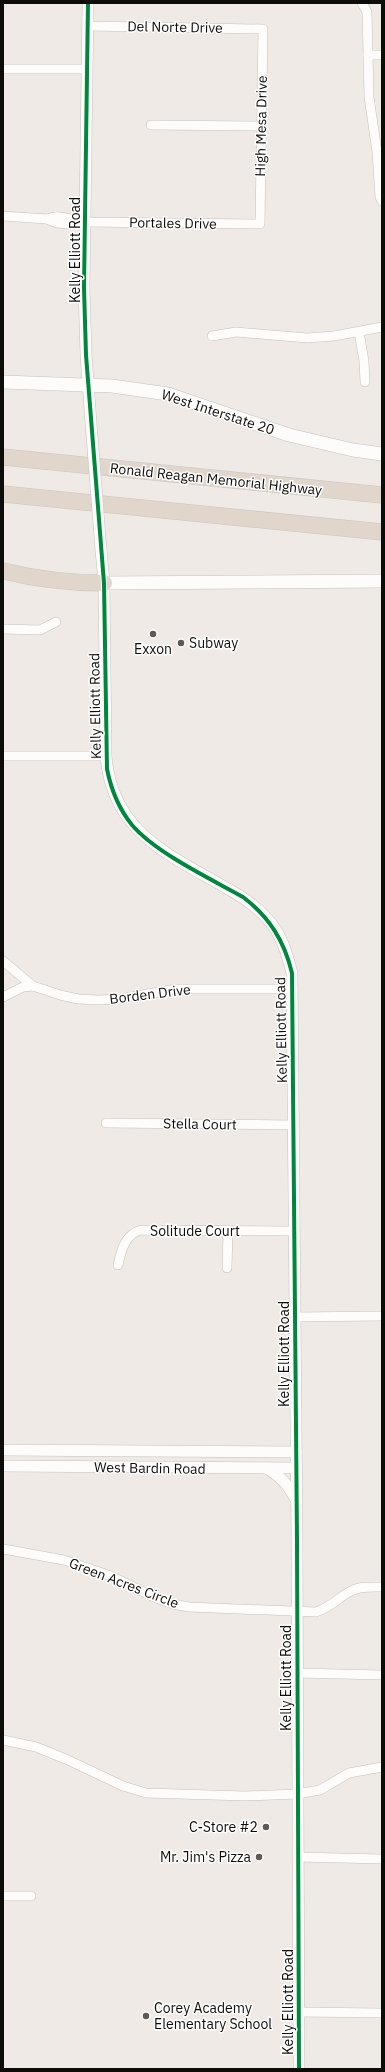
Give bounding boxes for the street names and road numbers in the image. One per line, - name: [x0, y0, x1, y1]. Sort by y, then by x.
- street label: Del Norte Drive: [127, 17, 223, 37]
- street label: High Mesa Drive: [251, 75, 271, 177]
- street label: Kelly Elliott Road: [66, 197, 84, 303]
- street label: Portales Drive: [129, 213, 217, 233]
- street label: West Interstate 20: [159, 385, 277, 439]
- street label: Ronald Reagan Memorial Highway: [109, 459, 323, 499]
- street label: Kelly Elliott Road: [85, 653, 105, 759]
- street label: Kelly Elliott Road: [271, 977, 291, 1083]
- street label: Borden Drive: [108, 980, 192, 1008]
- street label: Stella Court: [163, 1114, 237, 1134]
- street label: Solitude Court: [150, 1222, 240, 1240]
- street label: Kelly Elliott Road: [275, 1301, 293, 1407]
- street label: West Bardin Road: [94, 1458, 206, 1478]
- street label: Green Acres Circle: [67, 1554, 182, 1612]
- street label: Kelly Elliott Road: [277, 1625, 295, 1731]
- street label: Kelly Elliott Road: [279, 1949, 297, 2055]

